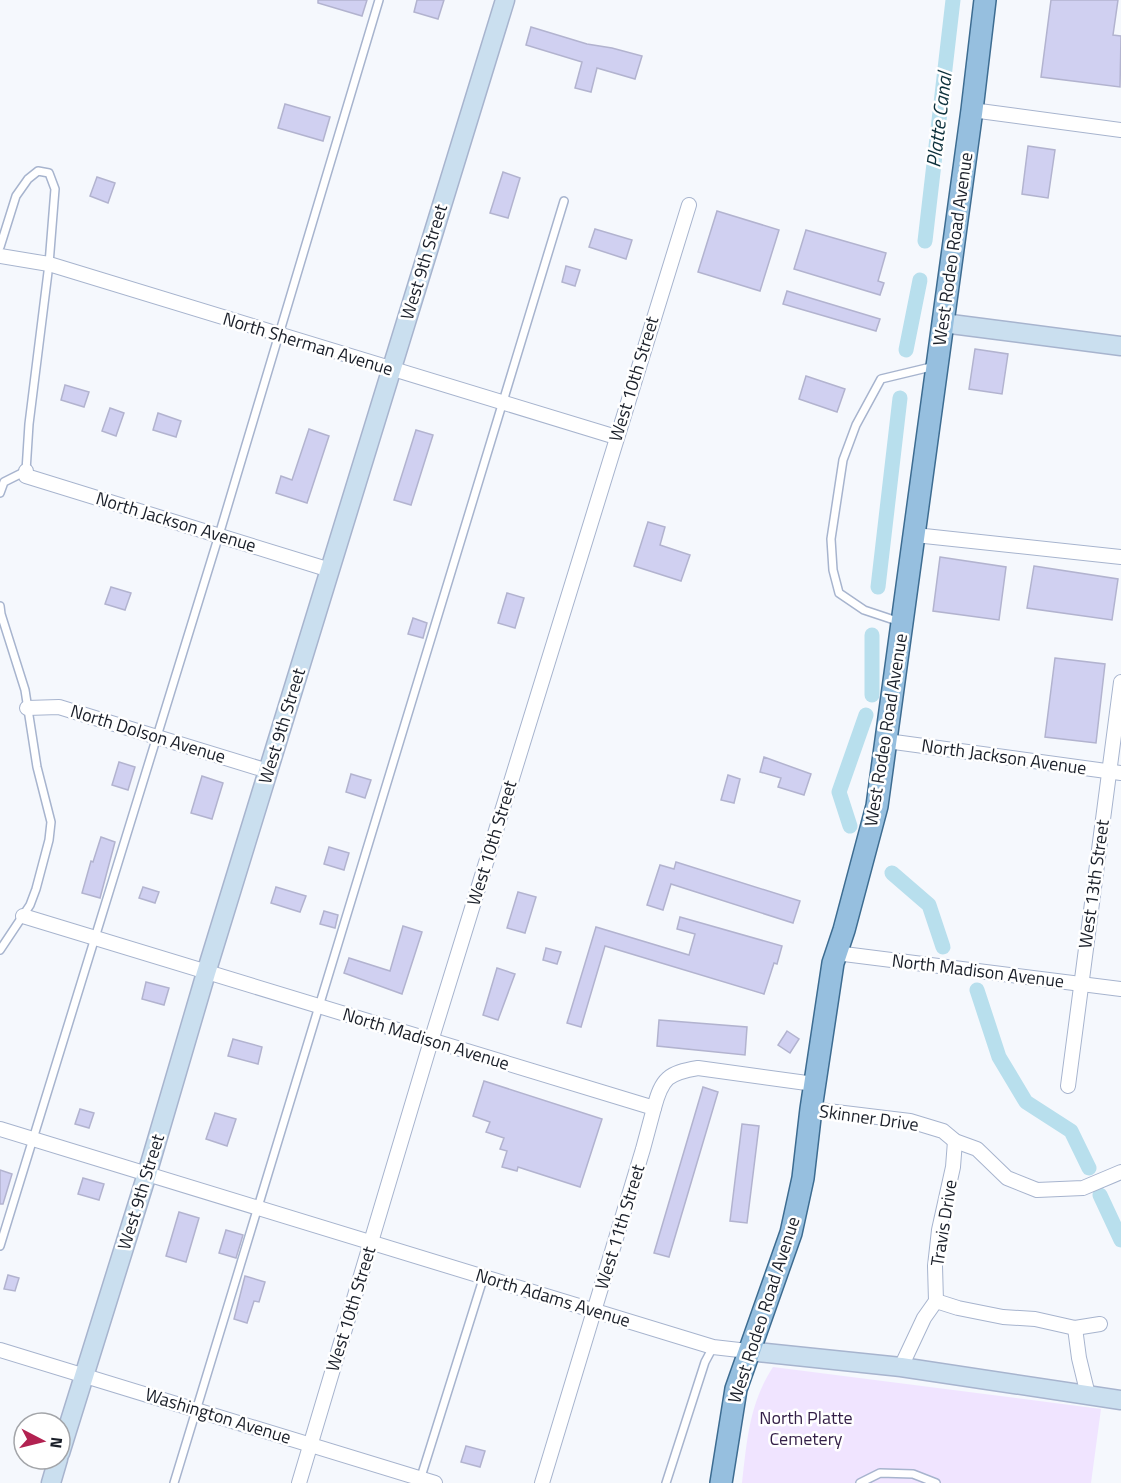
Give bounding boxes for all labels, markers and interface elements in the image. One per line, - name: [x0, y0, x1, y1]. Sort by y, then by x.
- water label: Platte Canal: [917, 68, 960, 169]
- street label: West Rodeo Road Avenue: [926, 150, 979, 347]
- street label: West 9th Street: [393, 200, 454, 323]
- street label: North Sherman Avenue: [220, 305, 396, 382]
- street label: West 10th Street: [602, 312, 666, 445]
- street label: North Jackson Avenue: [93, 484, 260, 559]
- street label: West Rodeo Road Avenue: [857, 631, 914, 828]
- street label: West 9th Street: [251, 664, 312, 787]
- street label: North Dolson Avenue: [67, 697, 229, 770]
- street label: North Jackson Avenue: [920, 732, 1088, 781]
- street label: West 10th Street: [460, 776, 524, 909]
- street label: West 13th Street: [1071, 817, 1116, 950]
- street label: North Madison Avenue: [890, 947, 1066, 994]
- street label: North Madison Avenue: [339, 1000, 513, 1077]
- street label: Skinner Drive: [818, 1097, 921, 1138]
- street label: West 9th Street: [110, 1130, 171, 1253]
- street label: West 11th Street: [588, 1160, 652, 1293]
- street label: Travis Drive: [923, 1178, 964, 1268]
- street label: West Rodeo Road Avenue: [721, 1213, 807, 1407]
- street label: West 10th Street: [319, 1242, 383, 1375]
- street label: North Adams Avenue: [472, 1261, 634, 1334]
- street label: Washington Avenue: [142, 1380, 294, 1451]
- park label: North Platte Cemetery: [759, 1404, 853, 1452]
- north arrow: [12, 1411, 72, 1471]
- text: N: [44, 1436, 69, 1450]

